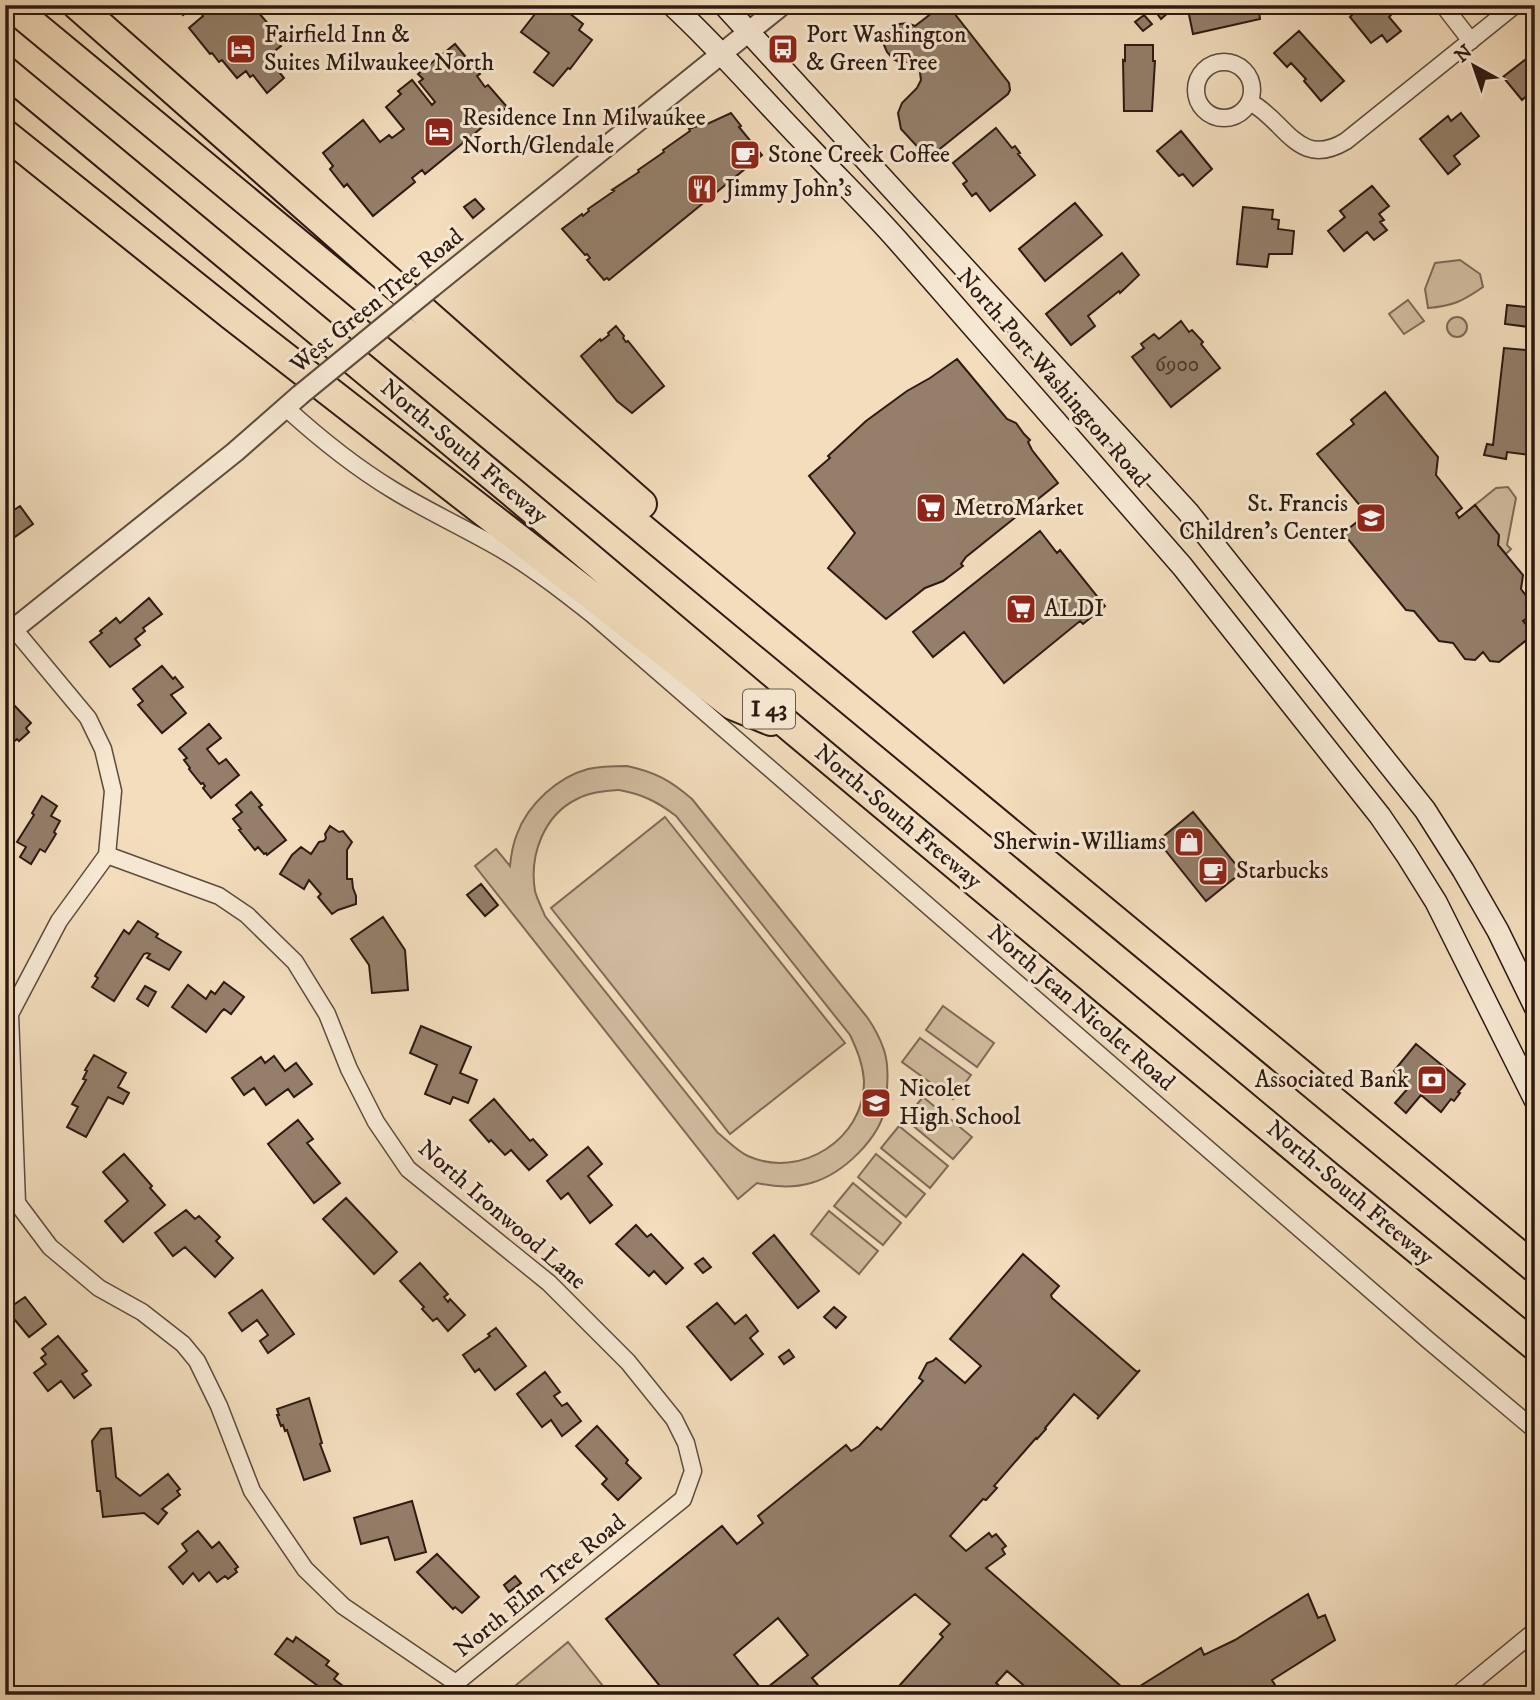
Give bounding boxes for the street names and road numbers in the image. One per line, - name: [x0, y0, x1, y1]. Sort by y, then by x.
- street label: West Green Tree Road: [284, 222, 470, 381]
- street label: North Port Washington Road: [950, 262, 1156, 494]
- street label: North-South Freeway: [374, 373, 555, 531]
- road number: I 43: [743, 690, 795, 729]
- street label: North-South Freeway: [808, 738, 989, 896]
- street label: North Jean Nicolet Road: [981, 918, 1181, 1098]
- street label: North-South Freeway: [1260, 1114, 1441, 1272]
- street label: North Ironwood Lane: [411, 1134, 593, 1296]
- street label: North Elm Tree Road: [448, 1508, 632, 1664]

